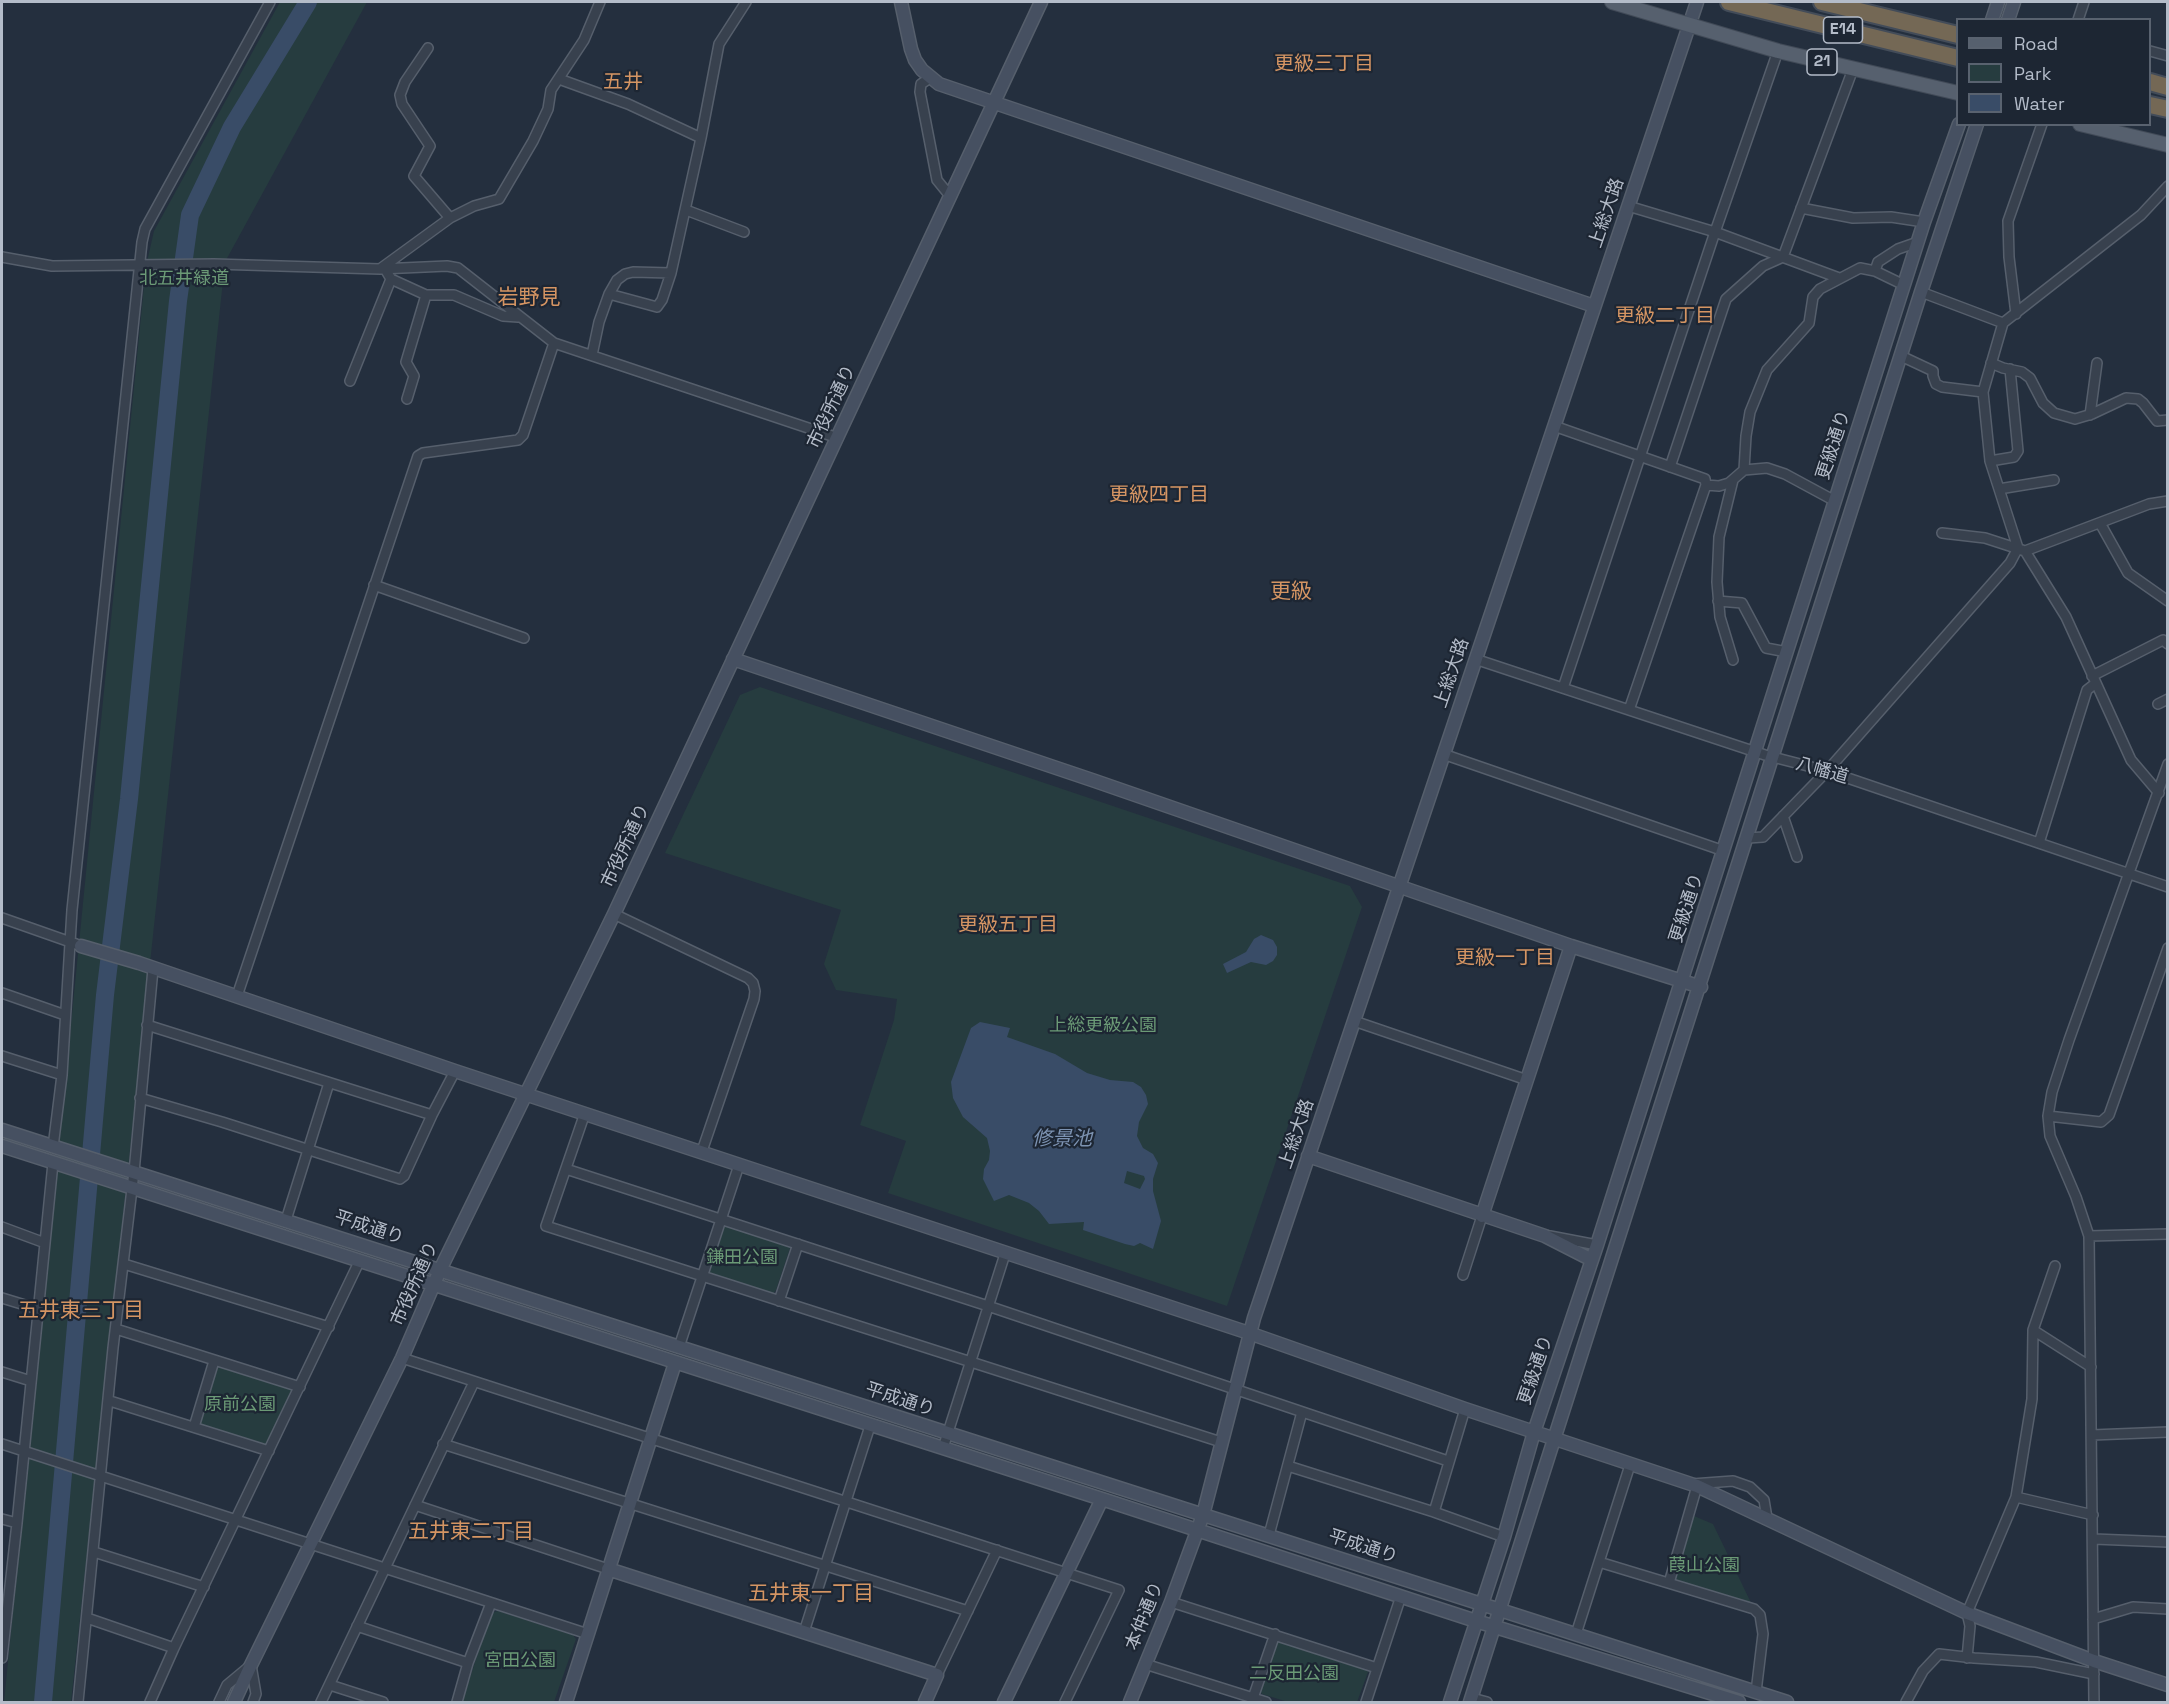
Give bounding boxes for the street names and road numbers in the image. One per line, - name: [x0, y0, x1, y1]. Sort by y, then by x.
- road number: E14: [1824, 17, 1862, 43]
- road number: 21: [1807, 49, 1837, 75]
- street label: 上総大路: [1585, 175, 1629, 251]
- street label: 市役所通り: [803, 362, 861, 452]
- street label: 更級通り: [1813, 407, 1855, 483]
- street label: 上総大路: [1430, 635, 1474, 711]
- street label: 八幡道: [1793, 753, 1851, 789]
- street label: 市役所通り: [597, 801, 655, 891]
- street label: 更級通り: [1666, 870, 1708, 946]
- street label: 上総大路: [1275, 1096, 1319, 1172]
- street label: 平成通り: [331, 1207, 407, 1249]
- street label: 市役所通り: [387, 1238, 443, 1330]
- street label: 更級通り: [1514, 1332, 1558, 1408]
- street label: 平成通り: [862, 1379, 938, 1421]
- street label: 平成通り: [1325, 1526, 1401, 1568]
- street label: 本仲通り: [1122, 1579, 1168, 1653]

